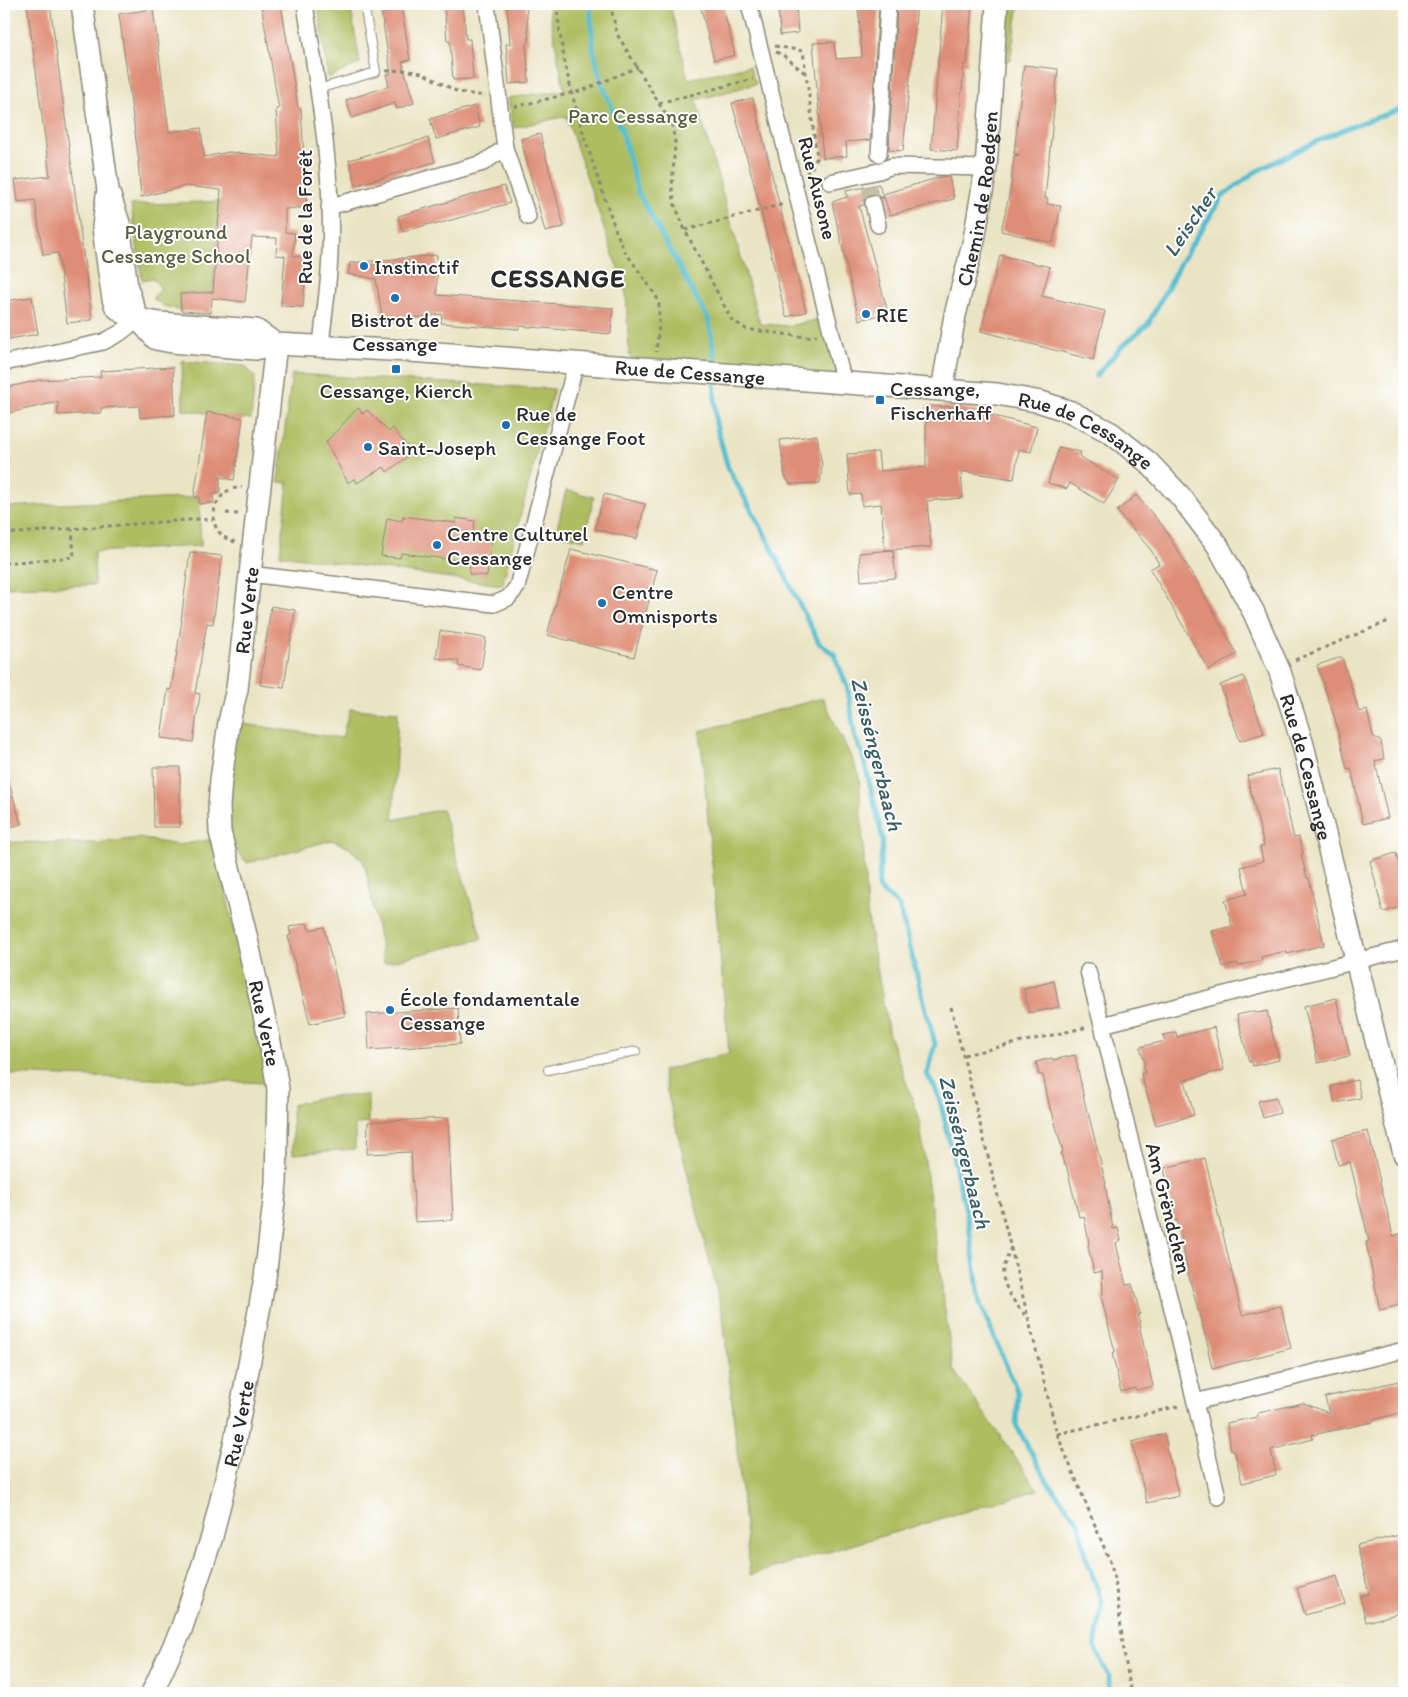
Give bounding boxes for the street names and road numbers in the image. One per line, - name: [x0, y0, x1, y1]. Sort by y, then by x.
- street label: Chemin de Roedgen: [950, 110, 1002, 289]
- street label: Rue Ausone: [793, 134, 843, 242]
- street label: Rue de la Forêt: [292, 150, 317, 284]
- street label: Rue de Cessange: [614, 354, 766, 390]
- street label: Rue de Cessange: [1016, 386, 1159, 474]
- street label: Rue Verte: [229, 565, 263, 655]
- street label: Rue de Cessange: [1275, 690, 1339, 843]
- street label: Rue Verte: [244, 978, 286, 1068]
- street label: Am Grëndchen: [1141, 1140, 1197, 1276]
- street label: Rue Verte: [217, 1378, 258, 1469]

